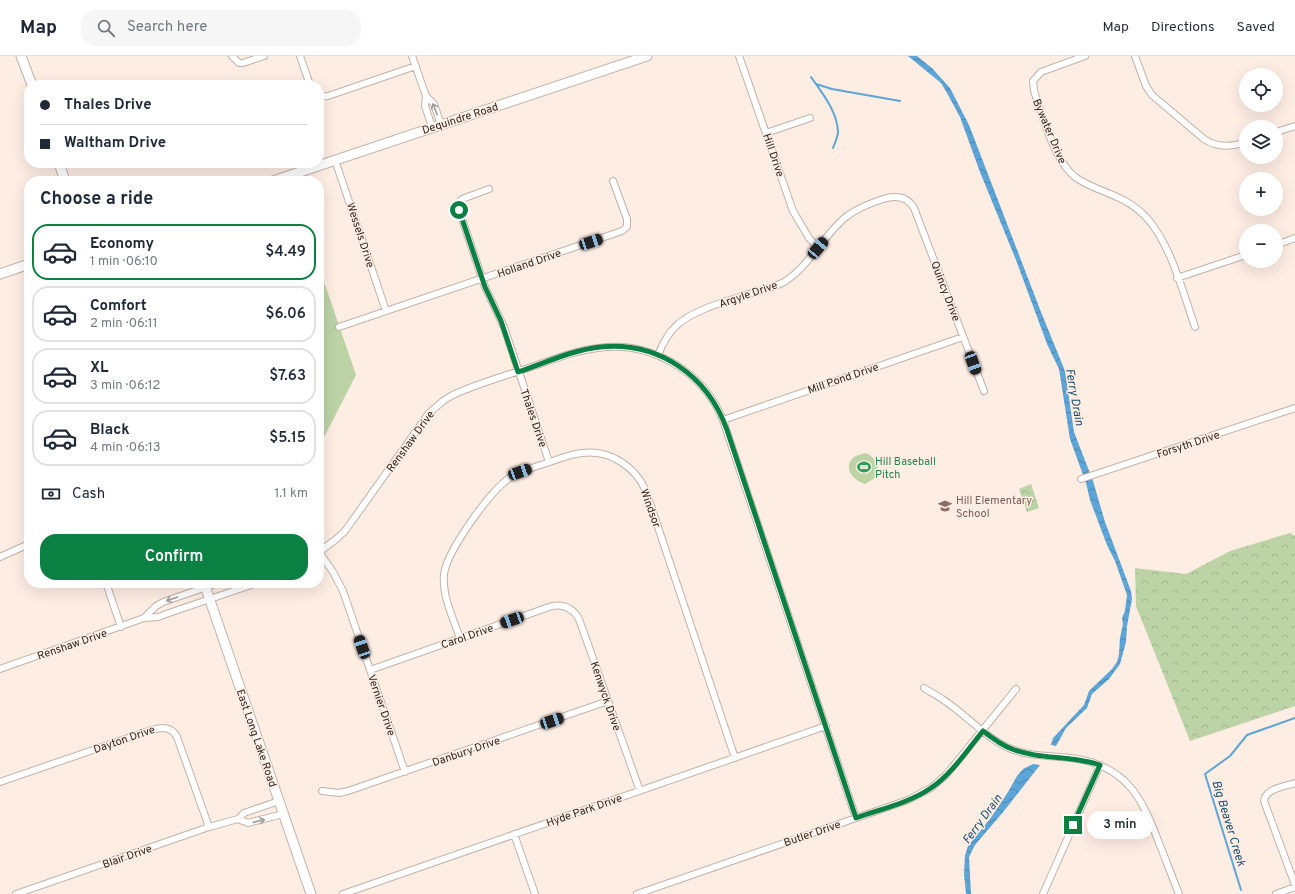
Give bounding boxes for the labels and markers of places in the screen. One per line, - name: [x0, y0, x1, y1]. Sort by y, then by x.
- place label: Hill Baseball Pitch: [875, 455, 936, 482]
- sports icon: Hill Baseball Pitch: [856, 459, 872, 475]
- place label: Hill Elementary School: [956, 494, 1032, 521]
- school or university icon: Hill Elementary School: [937, 498, 953, 514]

